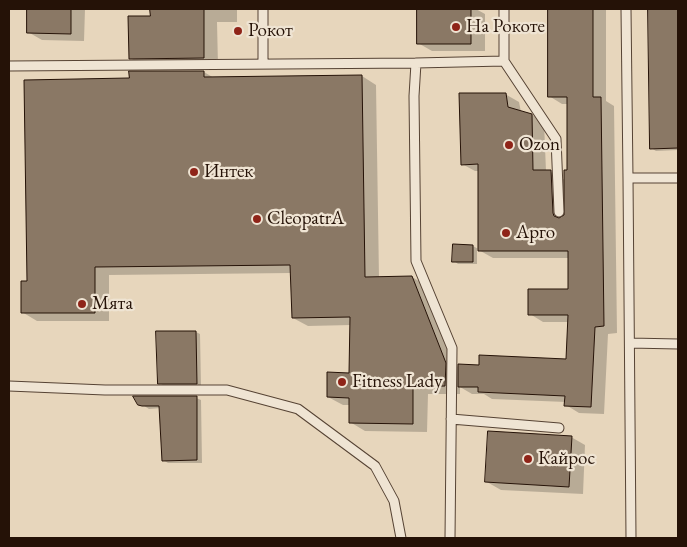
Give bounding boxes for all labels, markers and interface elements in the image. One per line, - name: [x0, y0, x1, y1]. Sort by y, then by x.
- place label: На Рокоте: [466, 16, 545, 38]
- place label: Рокот: [248, 20, 293, 42]
- marker: На Рокоте: [450, 21, 462, 33]
- marker: Рокот: [232, 25, 244, 37]
- place label: Ozon: [519, 134, 560, 156]
- marker: Ozon: [503, 139, 515, 151]
- place label: Интек: [204, 161, 253, 183]
- marker: Интек: [188, 166, 200, 178]
- place label: CleopatrA: [267, 208, 344, 230]
- marker: CleopatrA: [251, 213, 263, 225]
- place label: Арго: [516, 222, 555, 244]
- marker: Арго: [500, 227, 512, 239]
- place label: Мята: [92, 293, 133, 315]
- marker: Мята: [76, 298, 88, 310]
- place label: Fitness Lady: [352, 371, 442, 393]
- marker: Fitness Lady: [336, 376, 348, 388]
- place label: Кайрос: [538, 448, 595, 470]
- marker: Кайрос: [522, 453, 534, 465]

